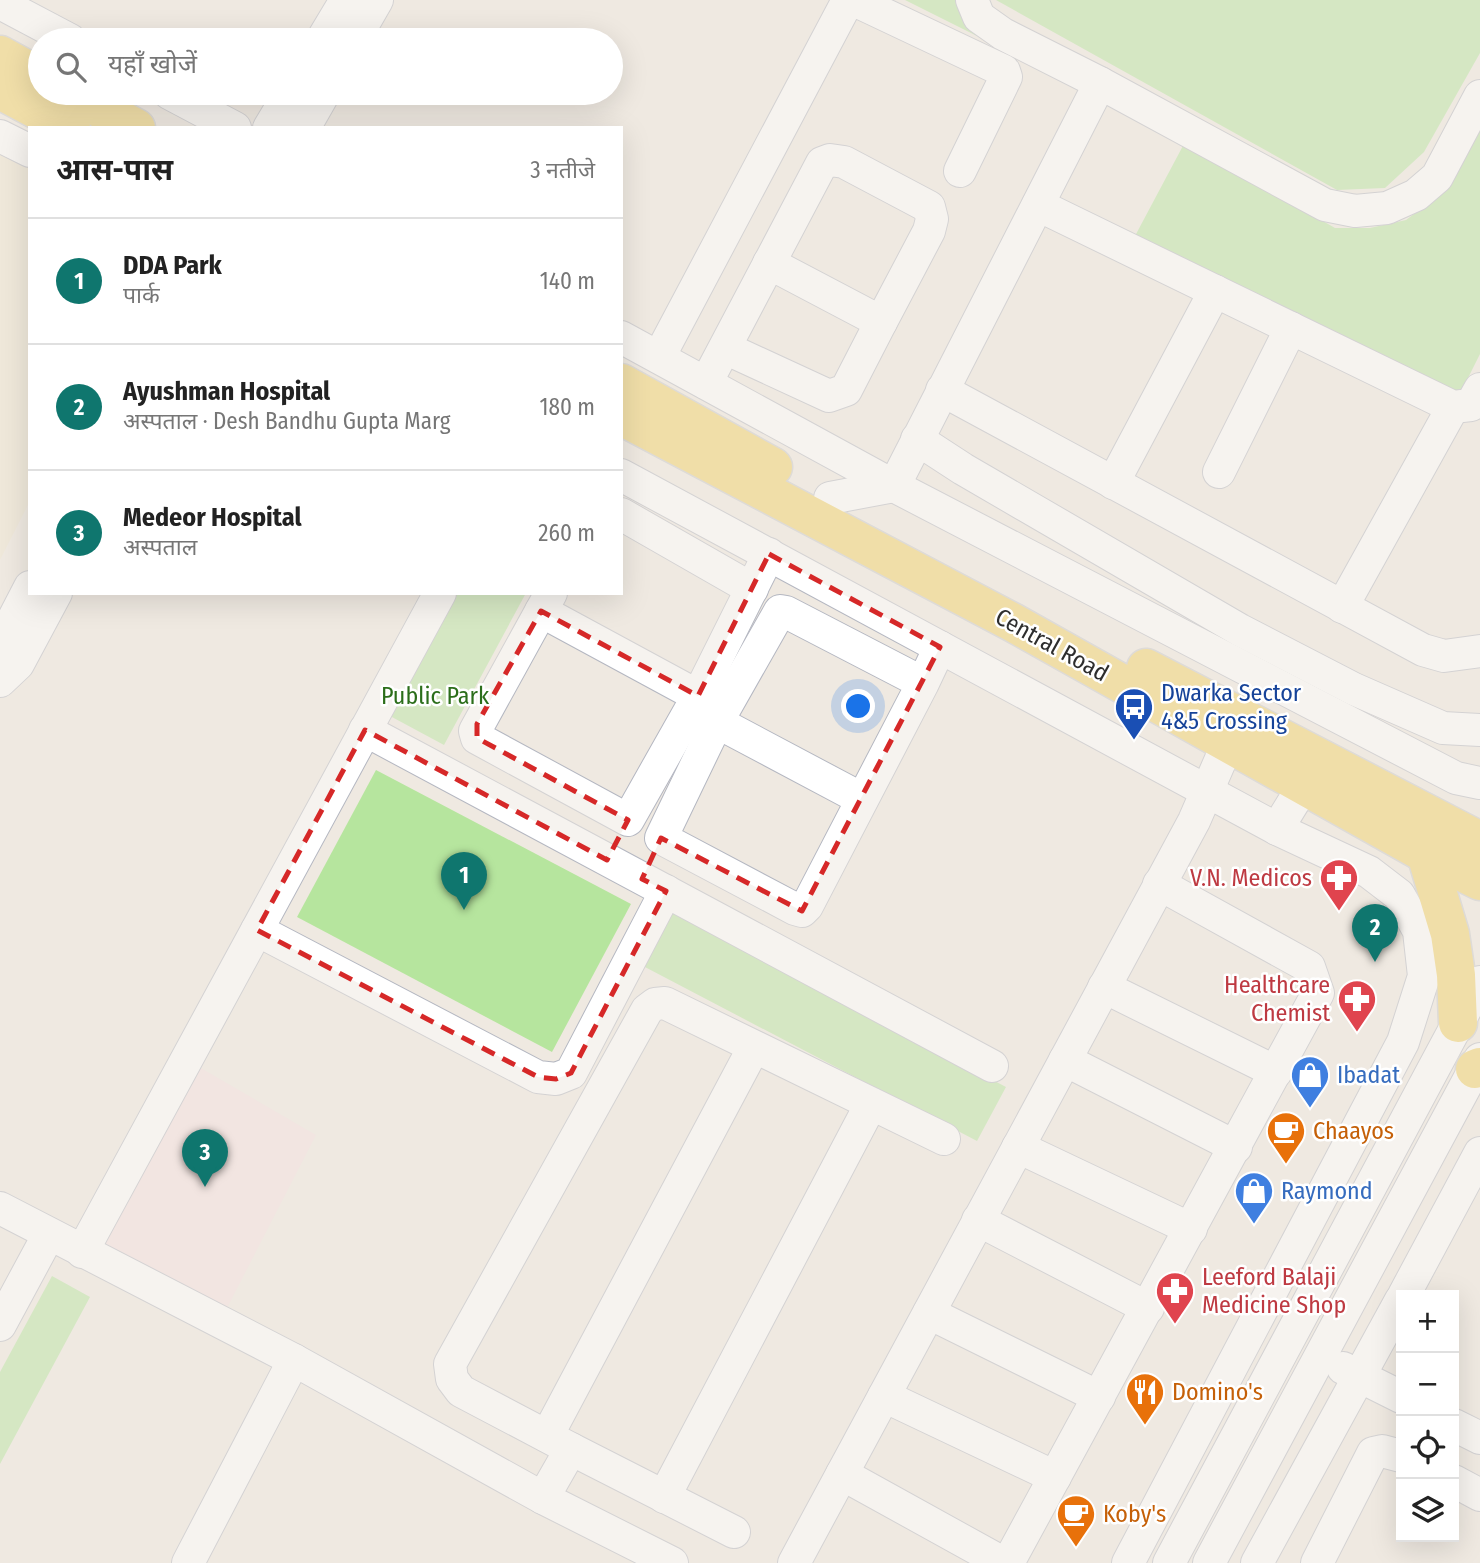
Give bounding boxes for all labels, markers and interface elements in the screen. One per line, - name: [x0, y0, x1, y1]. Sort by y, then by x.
- search box: [28, 28, 623, 105]
- icon: search: [52, 48, 90, 86]
- text: यहाँ खोजें: [108, 49, 197, 80]
- text: आस-पास: [56, 152, 173, 188]
- text: 3 नतीजे: [530, 156, 595, 184]
- text: DDA Park: [123, 250, 222, 281]
- text: 1: [74, 267, 84, 295]
- text: 140 m: [540, 267, 595, 295]
- text: पार्क: [123, 281, 160, 309]
- text: Ayushman Hospital: [123, 376, 330, 407]
- text: 2: [74, 393, 84, 421]
- text: 180 m: [539, 393, 595, 421]
- text: अस्पताल · Desh Bandhu Gupta Marg: [123, 407, 450, 435]
- text: Medeor Hospital: [123, 502, 302, 533]
- text: 3: [74, 519, 84, 547]
- text: 260 m: [538, 519, 595, 547]
- text: अस्पताल: [123, 533, 197, 561]
- street label: Central Road: [991, 602, 1113, 688]
- place label: Dwarka Sector 4&5 Crossing: [1161, 679, 1302, 735]
- park label: Public Park: [381, 682, 490, 710]
- bus stop icon: Dwarka Sector 4&5 Crossing: [1113, 686, 1155, 741]
- your location: [841, 689, 875, 723]
- pin: 1: [441, 852, 487, 910]
- pharmacy icon: V.N. Medicos: [1318, 857, 1360, 912]
- place label: V.N. Medicos: [1190, 864, 1312, 892]
- pin: 2: [1352, 904, 1398, 962]
- place label: Healthcare Chemist: [1224, 971, 1330, 1027]
- pharmacy icon: Healthcare Chemist: [1336, 978, 1378, 1033]
- shop icon: Ibadat: [1289, 1054, 1331, 1109]
- place label: Ibadat: [1337, 1061, 1400, 1089]
- cafe icon: Chaayos: [1265, 1110, 1307, 1165]
- place label: Chaayos: [1313, 1117, 1394, 1145]
- pin: 3: [182, 1129, 228, 1187]
- shop icon: Raymond: [1233, 1170, 1275, 1225]
- place label: Raymond: [1281, 1177, 1373, 1205]
- place label: Leeford Balaji Medicine Shop: [1202, 1263, 1346, 1319]
- pharmacy icon: Leeford Balaji Medicine Shop: [1154, 1270, 1196, 1325]
- map controls: [1396, 1290, 1459, 1542]
- button: +: [1396, 1290, 1459, 1353]
- button: −: [1396, 1353, 1459, 1416]
- restaurant icon: Domino's: [1124, 1371, 1166, 1426]
- place label: Domino's: [1172, 1378, 1263, 1406]
- button: locate: [1396, 1416, 1459, 1479]
- button: layers: [1396, 1479, 1459, 1542]
- cafe icon: Koby's: [1055, 1493, 1097, 1548]
- place label: Koby's: [1103, 1500, 1166, 1528]

